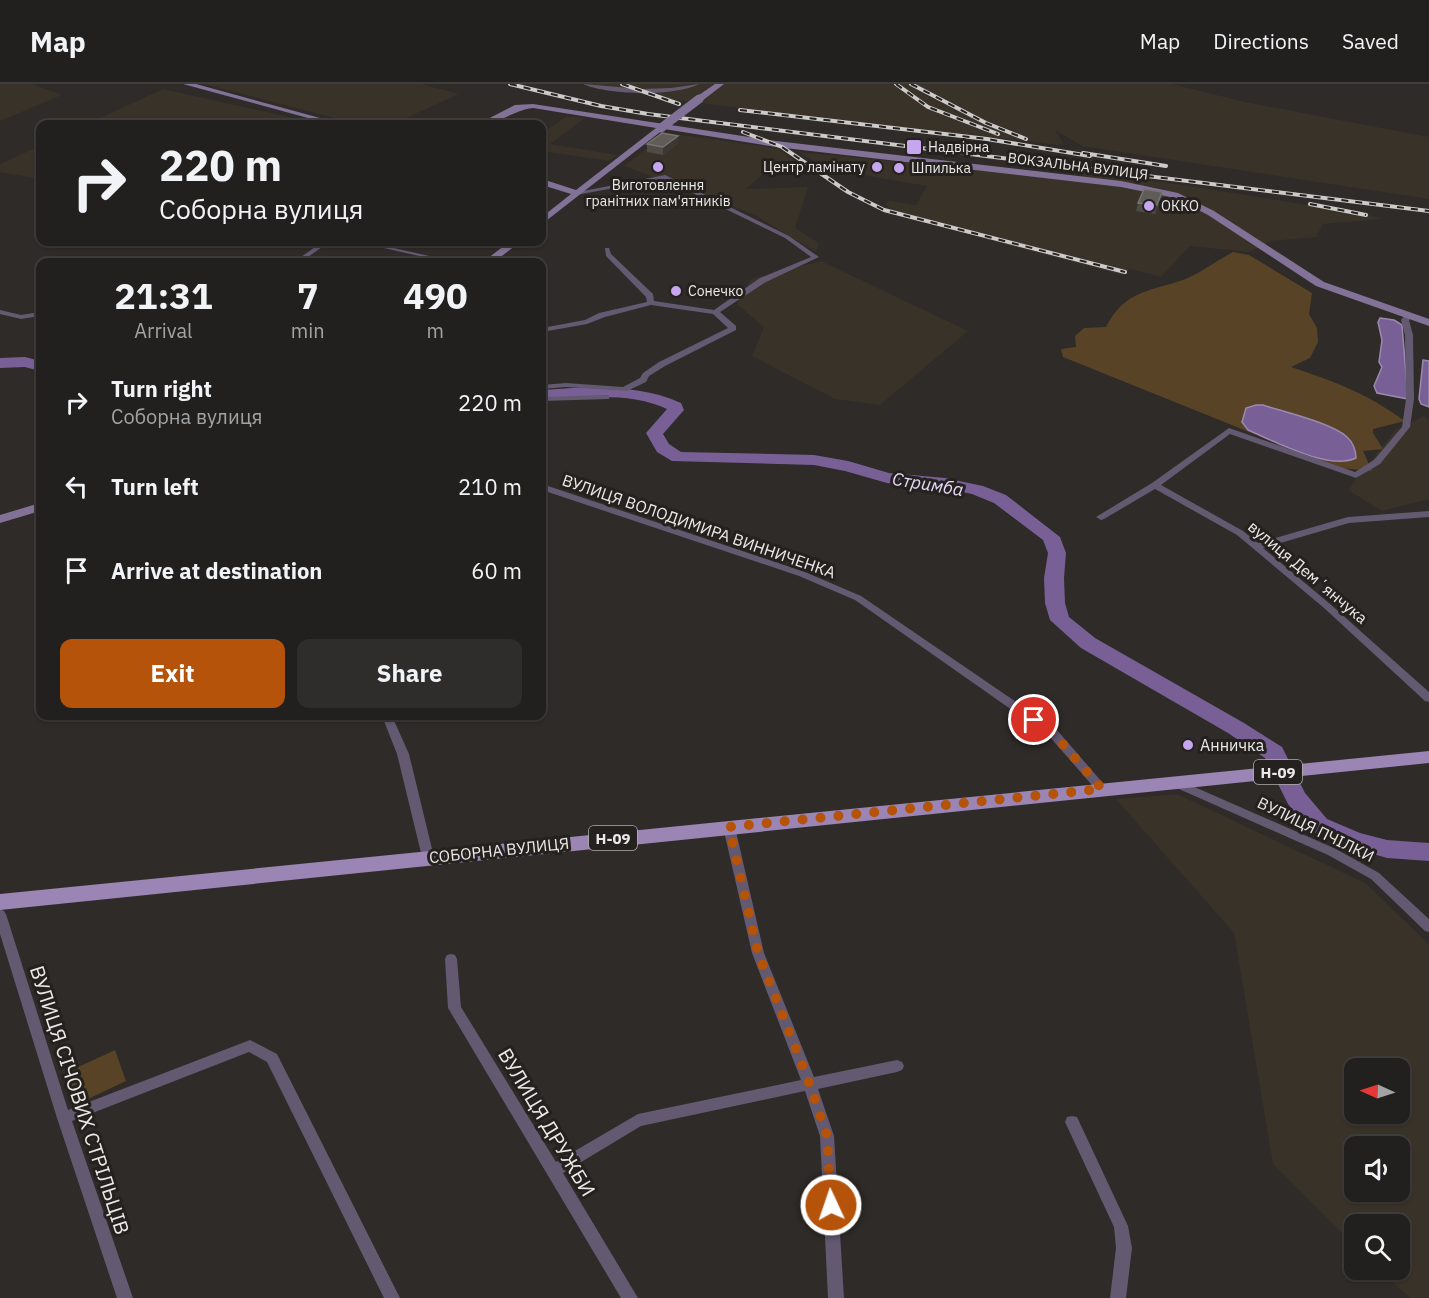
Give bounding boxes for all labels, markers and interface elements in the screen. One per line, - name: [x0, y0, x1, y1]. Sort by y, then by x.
- text: Map: [30, 23, 86, 60]
- text: Map: [1140, 27, 1180, 55]
- text: Directions: [1213, 27, 1309, 55]
- text: Saved: [1342, 27, 1399, 55]
- text: 220 m: [159, 138, 282, 193]
- marker: Надвірна: [905, 138, 923, 156]
- place label: Надвірна: [928, 138, 990, 156]
- icon: right: [60, 144, 138, 222]
- street label: ВОКЗАЛЬНА ВУЛИЦЯ: [1007, 148, 1149, 184]
- place label: Центр ламінату: [763, 158, 865, 176]
- place label: Шпилька: [911, 159, 971, 177]
- marker: Виготовлення гранітних пам'ятників: [651, 160, 665, 174]
- marker: Центр ламінату: [870, 160, 884, 174]
- marker: Шпилька: [892, 161, 906, 175]
- place label: Виготовлення гранітних пам'ятників: [585, 176, 731, 210]
- text: Соборна вулиця: [159, 191, 363, 226]
- place label: ОККО: [1161, 197, 1199, 215]
- marker: ОККО: [1142, 199, 1156, 213]
- text: 21:31: [114, 272, 213, 319]
- text: 7: [297, 272, 319, 319]
- text: 490: [403, 272, 468, 319]
- place label: Сонечко: [688, 282, 743, 300]
- marker: Сонечко: [669, 284, 683, 298]
- text: Arrival: [134, 317, 193, 344]
- text: min: [291, 317, 325, 344]
- text: m: [427, 317, 444, 344]
- text: Turn right: [111, 374, 212, 403]
- icon: right: [60, 386, 93, 419]
- text: 220 m: [458, 388, 522, 417]
- text: Соборна вулиця: [111, 403, 262, 430]
- water label: Стримба: [891, 467, 965, 501]
- icon: left: [60, 470, 93, 503]
- street label: ВУЛИЦЯ ВОЛОДИМИРА ВИННИЧЕНКА: [560, 470, 838, 582]
- text: Turn left: [111, 472, 199, 501]
- text: 210 m: [458, 472, 522, 501]
- street label: вулиця Демʼянчука: [1244, 516, 1372, 628]
- icon: arrive: [60, 554, 93, 587]
- text: Arrive at destination: [111, 556, 322, 585]
- text: 60 m: [471, 556, 522, 585]
- button: Exit: [60, 639, 285, 708]
- button: Share: [297, 639, 522, 708]
- pin: [1008, 694, 1059, 745]
- icon: arrive: [1017, 703, 1050, 736]
- place label: Анничка: [1200, 735, 1265, 755]
- marker: Анничка: [1181, 738, 1195, 752]
- road number: Н-09: [1254, 760, 1302, 784]
- street label: ВУЛИЦЯ ПЧІЛКИ: [1254, 792, 1378, 866]
- road number: Н-09: [589, 826, 637, 850]
- street label: СОБОРНА ВУЛИЦЯ: [428, 833, 570, 867]
- street label: ВУЛИЦЯ СІЧОВИХ СТРІЛЬЦІВ: [24, 962, 136, 1238]
- street label: ВУЛИЦЯ ДРУЖБИ: [492, 1043, 602, 1201]
- north arrow: [1344, 1058, 1410, 1124]
- map controls: [1344, 1058, 1410, 1280]
- button: sound: [1344, 1136, 1410, 1202]
- position arrow: [799, 1173, 863, 1237]
- button: search: [1344, 1214, 1410, 1280]

